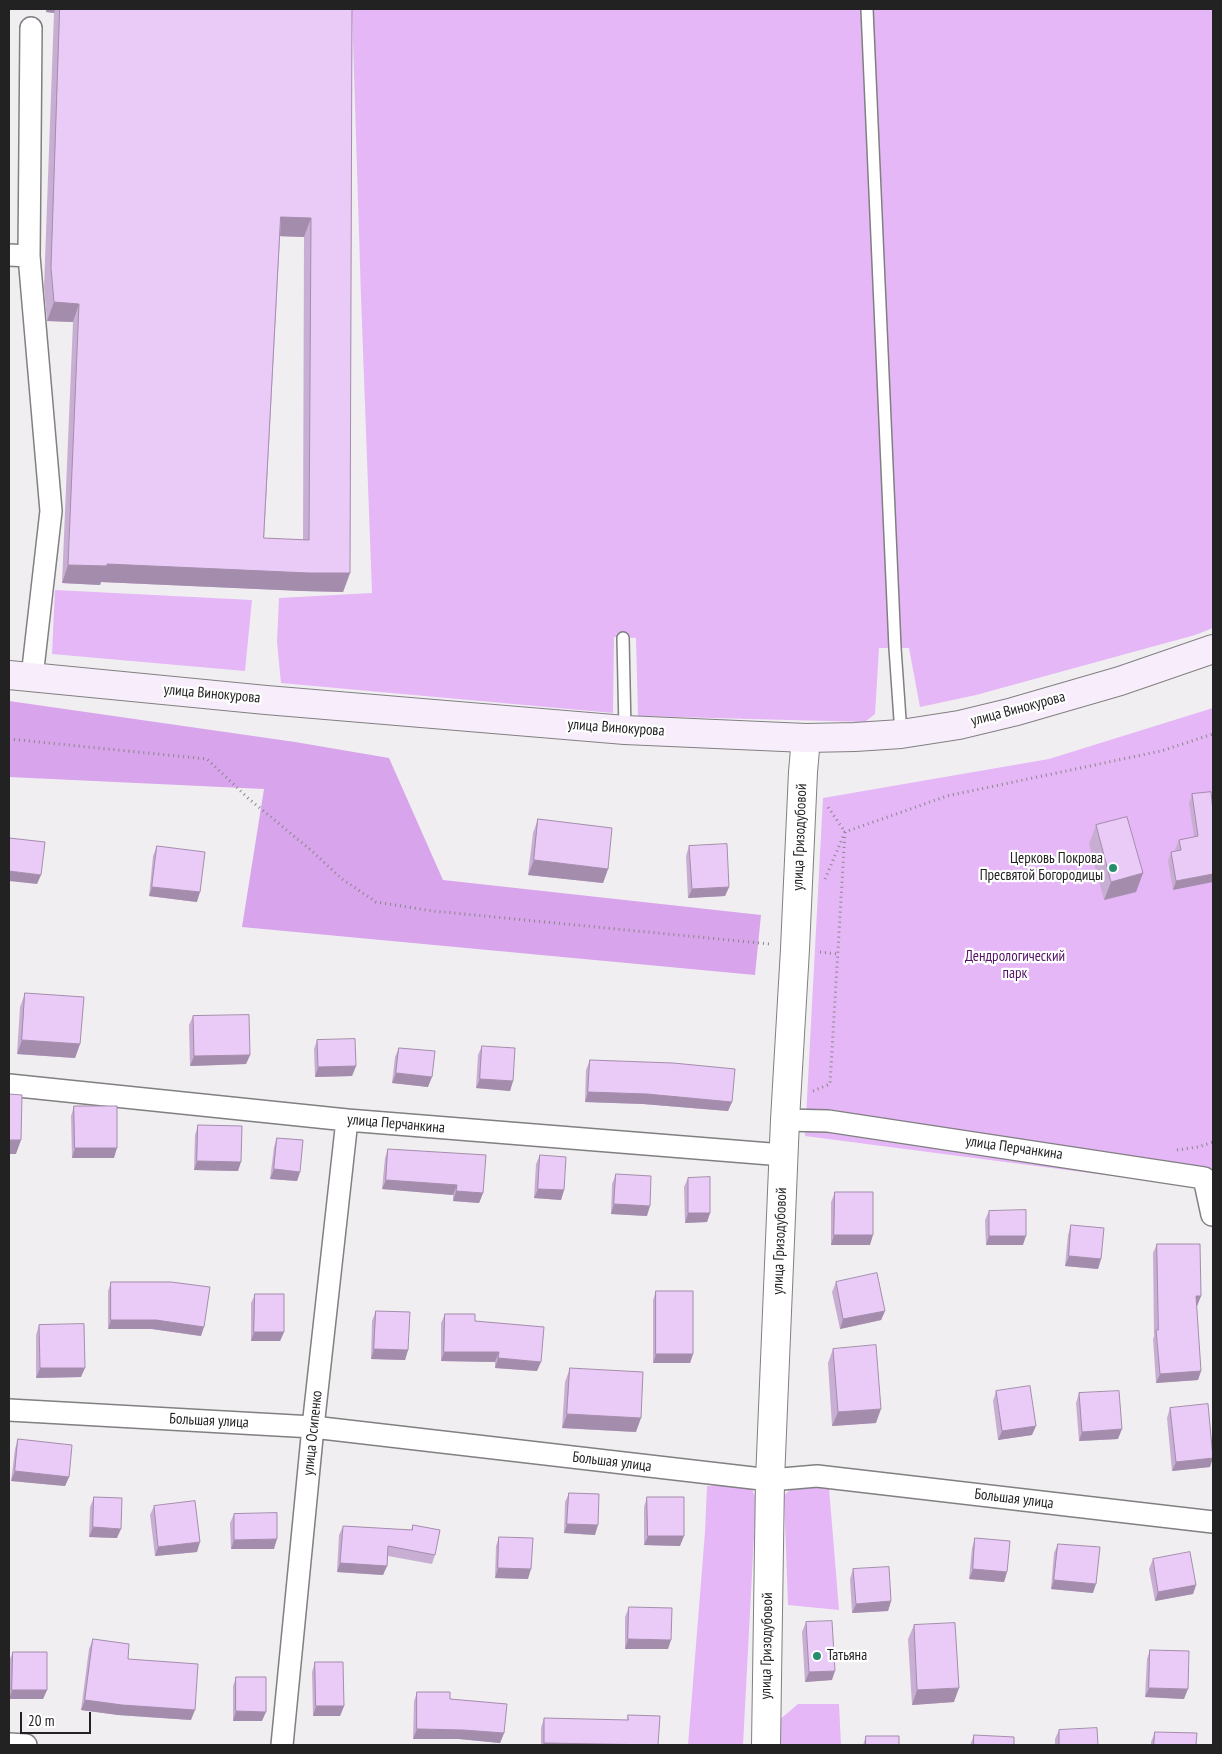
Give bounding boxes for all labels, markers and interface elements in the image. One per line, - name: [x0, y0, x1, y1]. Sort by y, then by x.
- street label: улица Винокурова: [163, 681, 261, 707]
- street label: улица Винокурова: [969, 688, 1067, 730]
- street label: улица Винокурова: [567, 716, 665, 740]
- street label: улица Гризодубовой: [789, 783, 811, 891]
- place label: Церковь Покрова Пресвятой Богородицы: [980, 850, 1103, 885]
- marker: Церковь Покрова Пресвятой Богородицы: [1107, 862, 1119, 874]
- park label: Дендрологический парк: [965, 948, 1065, 983]
- street label: улица Перчанкина: [346, 1111, 446, 1137]
- street label: улица Перчанкина: [964, 1132, 1064, 1164]
- street label: улица Гризодубовой: [769, 1187, 791, 1295]
- street label: улица Осипенко: [300, 1390, 326, 1476]
- street label: Большая улица: [169, 1410, 249, 1432]
- street label: Большая улица: [571, 1448, 653, 1476]
- street label: Большая улица: [973, 1485, 1055, 1513]
- street label: улица Гризодубовой: [757, 1592, 777, 1700]
- place label: Татьяна: [827, 1647, 867, 1665]
- marker: Татьяна: [811, 1650, 823, 1662]
- scale bar: [22, 1702, 94, 1734]
- text: 20 m: [28, 1711, 54, 1730]

